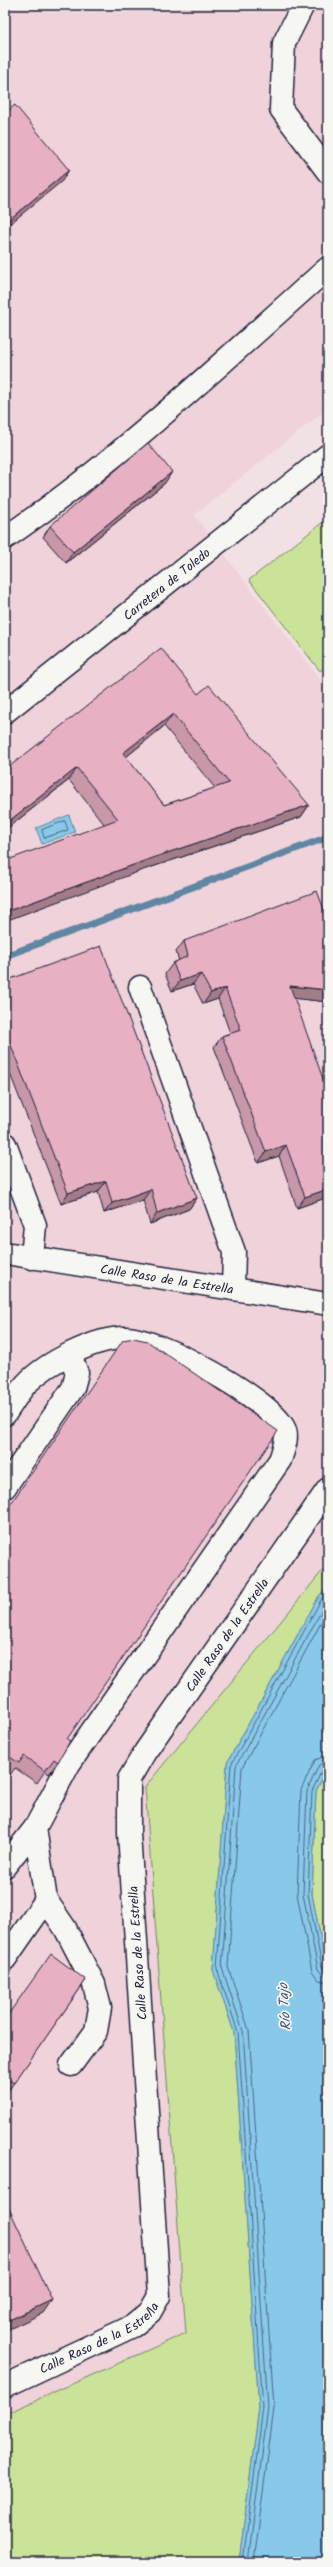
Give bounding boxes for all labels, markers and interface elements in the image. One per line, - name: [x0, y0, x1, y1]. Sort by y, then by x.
- street label: Carretera de Toledo: [119, 543, 216, 626]
- street label: Calle Raso de la Estrella: [99, 1259, 235, 1301]
- street label: Calle Raso de la Estrella: [181, 1574, 275, 1697]
- street label: Calle Raso de la Estrella: [123, 1885, 154, 2021]
- water label: Río Tajo: [272, 1981, 298, 2031]
- street label: Calle Raso de la Estrella: [36, 2299, 165, 2380]

